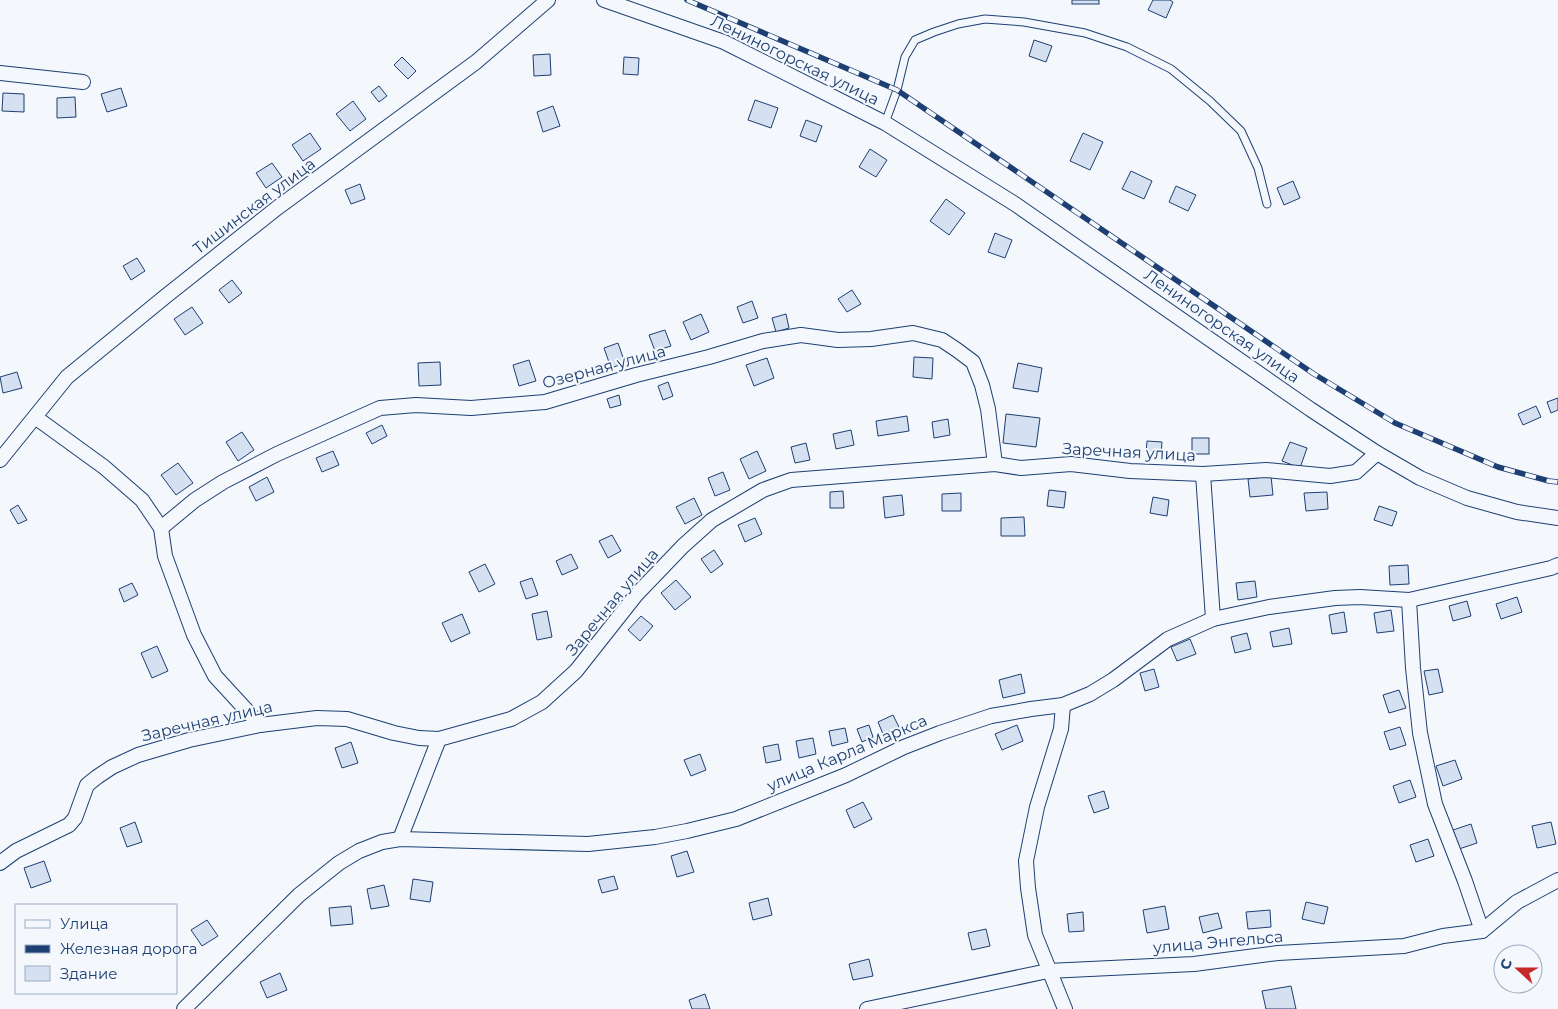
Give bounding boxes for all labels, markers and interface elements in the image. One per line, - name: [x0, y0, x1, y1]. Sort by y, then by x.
- street label: Лениногорская улица: [708, 11, 882, 109]
- street label: Тишинская улица: [189, 154, 319, 258]
- street label: Лениногорская улица: [1141, 265, 1303, 387]
- street label: Озерная улица: [540, 341, 668, 393]
- street label: Заречная улица: [1062, 439, 1196, 465]
- street label: Заречная улица: [562, 545, 662, 659]
- street label: Заречная улица: [140, 697, 274, 745]
- street label: улица Карла Маркса: [763, 711, 930, 796]
- legend: [15, 904, 178, 994]
- text: Улица: [60, 914, 108, 933]
- street label: улица Энгельса: [1151, 927, 1284, 957]
- text: Железная дорога: [60, 939, 197, 958]
- north arrow: [1493, 944, 1543, 994]
- text: С: [1496, 956, 1516, 972]
- text: Здание: [60, 964, 118, 983]

